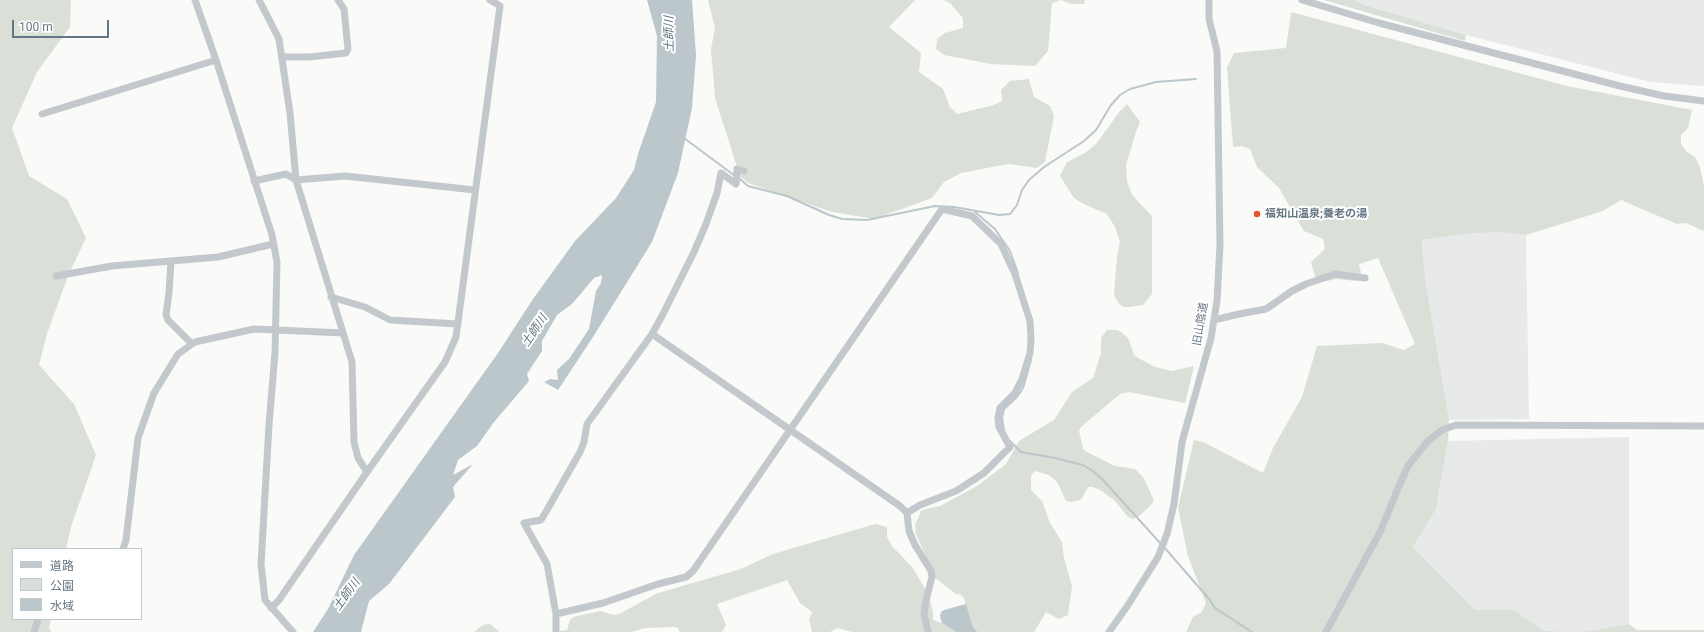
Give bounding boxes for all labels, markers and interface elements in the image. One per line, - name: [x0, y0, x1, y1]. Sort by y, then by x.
- scale bar: [14, 12, 111, 38]
- water label: 土師川: [662, 16, 678, 52]
- text: 100 m: [19, 20, 53, 34]
- place label: 福知山温泉;養老の湯: [1265, 207, 1367, 221]
- marker: 福知山温泉;養老の湯: [1252, 209, 1262, 219]
- street label: 旧山陰道: [1191, 301, 1211, 347]
- water label: 土師川: [519, 312, 551, 350]
- legend: [12, 548, 142, 620]
- text: 道路: [50, 559, 74, 573]
- water label: 土師川: [331, 576, 363, 614]
- text: 公園: [50, 579, 74, 593]
- text: 水域: [50, 599, 74, 613]

